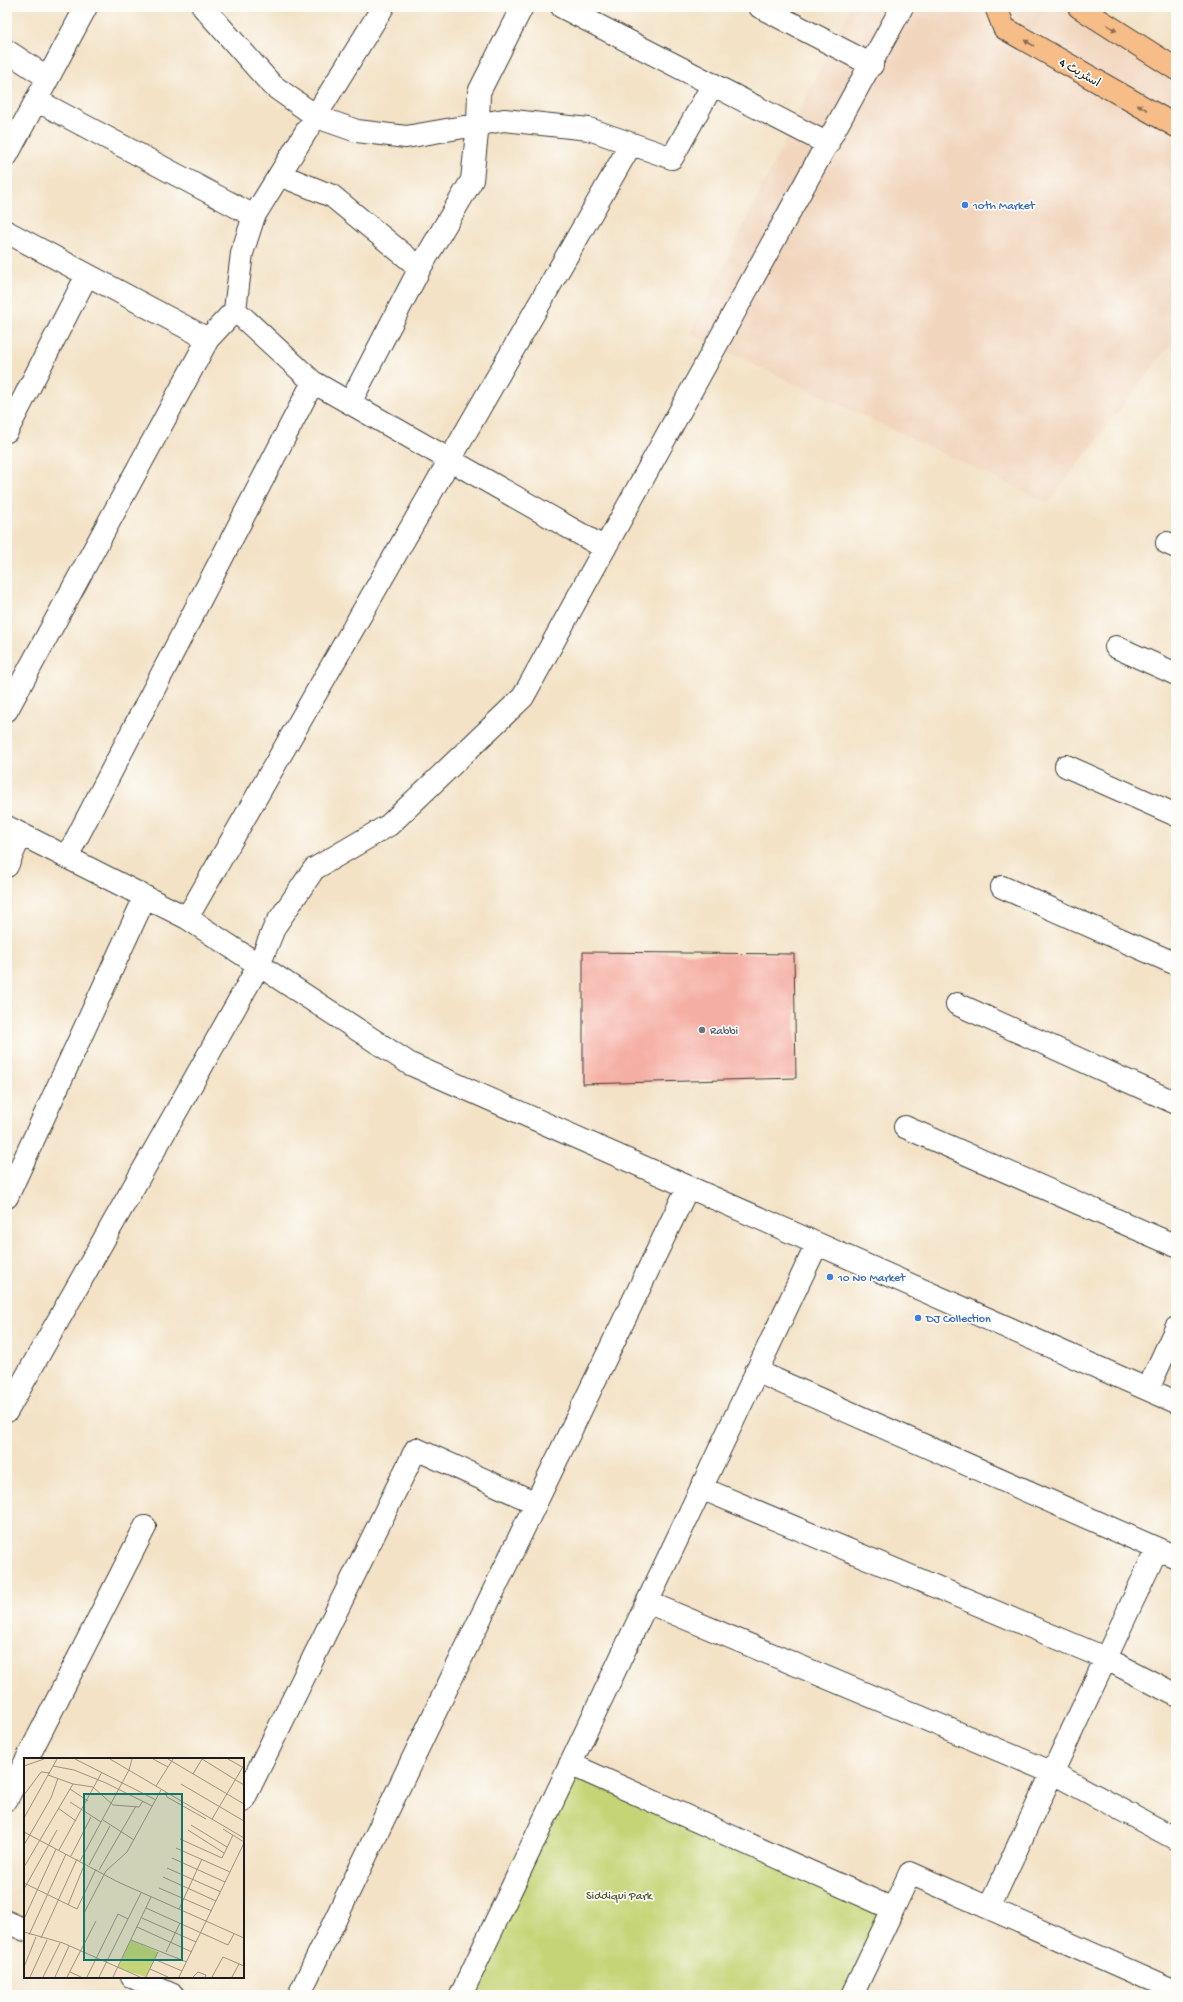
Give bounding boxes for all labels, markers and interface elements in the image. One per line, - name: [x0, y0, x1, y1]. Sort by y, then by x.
- one-way arrow: [1107, 24, 1117, 32]
- one-way arrow: [1023, 39, 1035, 46]
- street label: اسٹریٹ 4: [1056, 56, 1102, 91]
- one-way arrow: [1136, 103, 1148, 110]
- marker: 10th Market: [960, 200, 970, 210]
- place label: 10th Market: [972, 200, 1036, 214]
- marker: Rabbi: [697, 1025, 707, 1035]
- place label: Rabbi: [710, 1025, 739, 1039]
- marker: 10 No Market: [825, 1272, 835, 1282]
- place label: 10 No Market: [837, 1272, 906, 1286]
- marker: DJ Collection: [913, 1313, 923, 1323]
- place label: DJ Collection: [925, 1313, 991, 1327]
- inset map: [24, 1758, 244, 1978]
- park label: Siddiqui Park: [586, 1890, 654, 1904]

